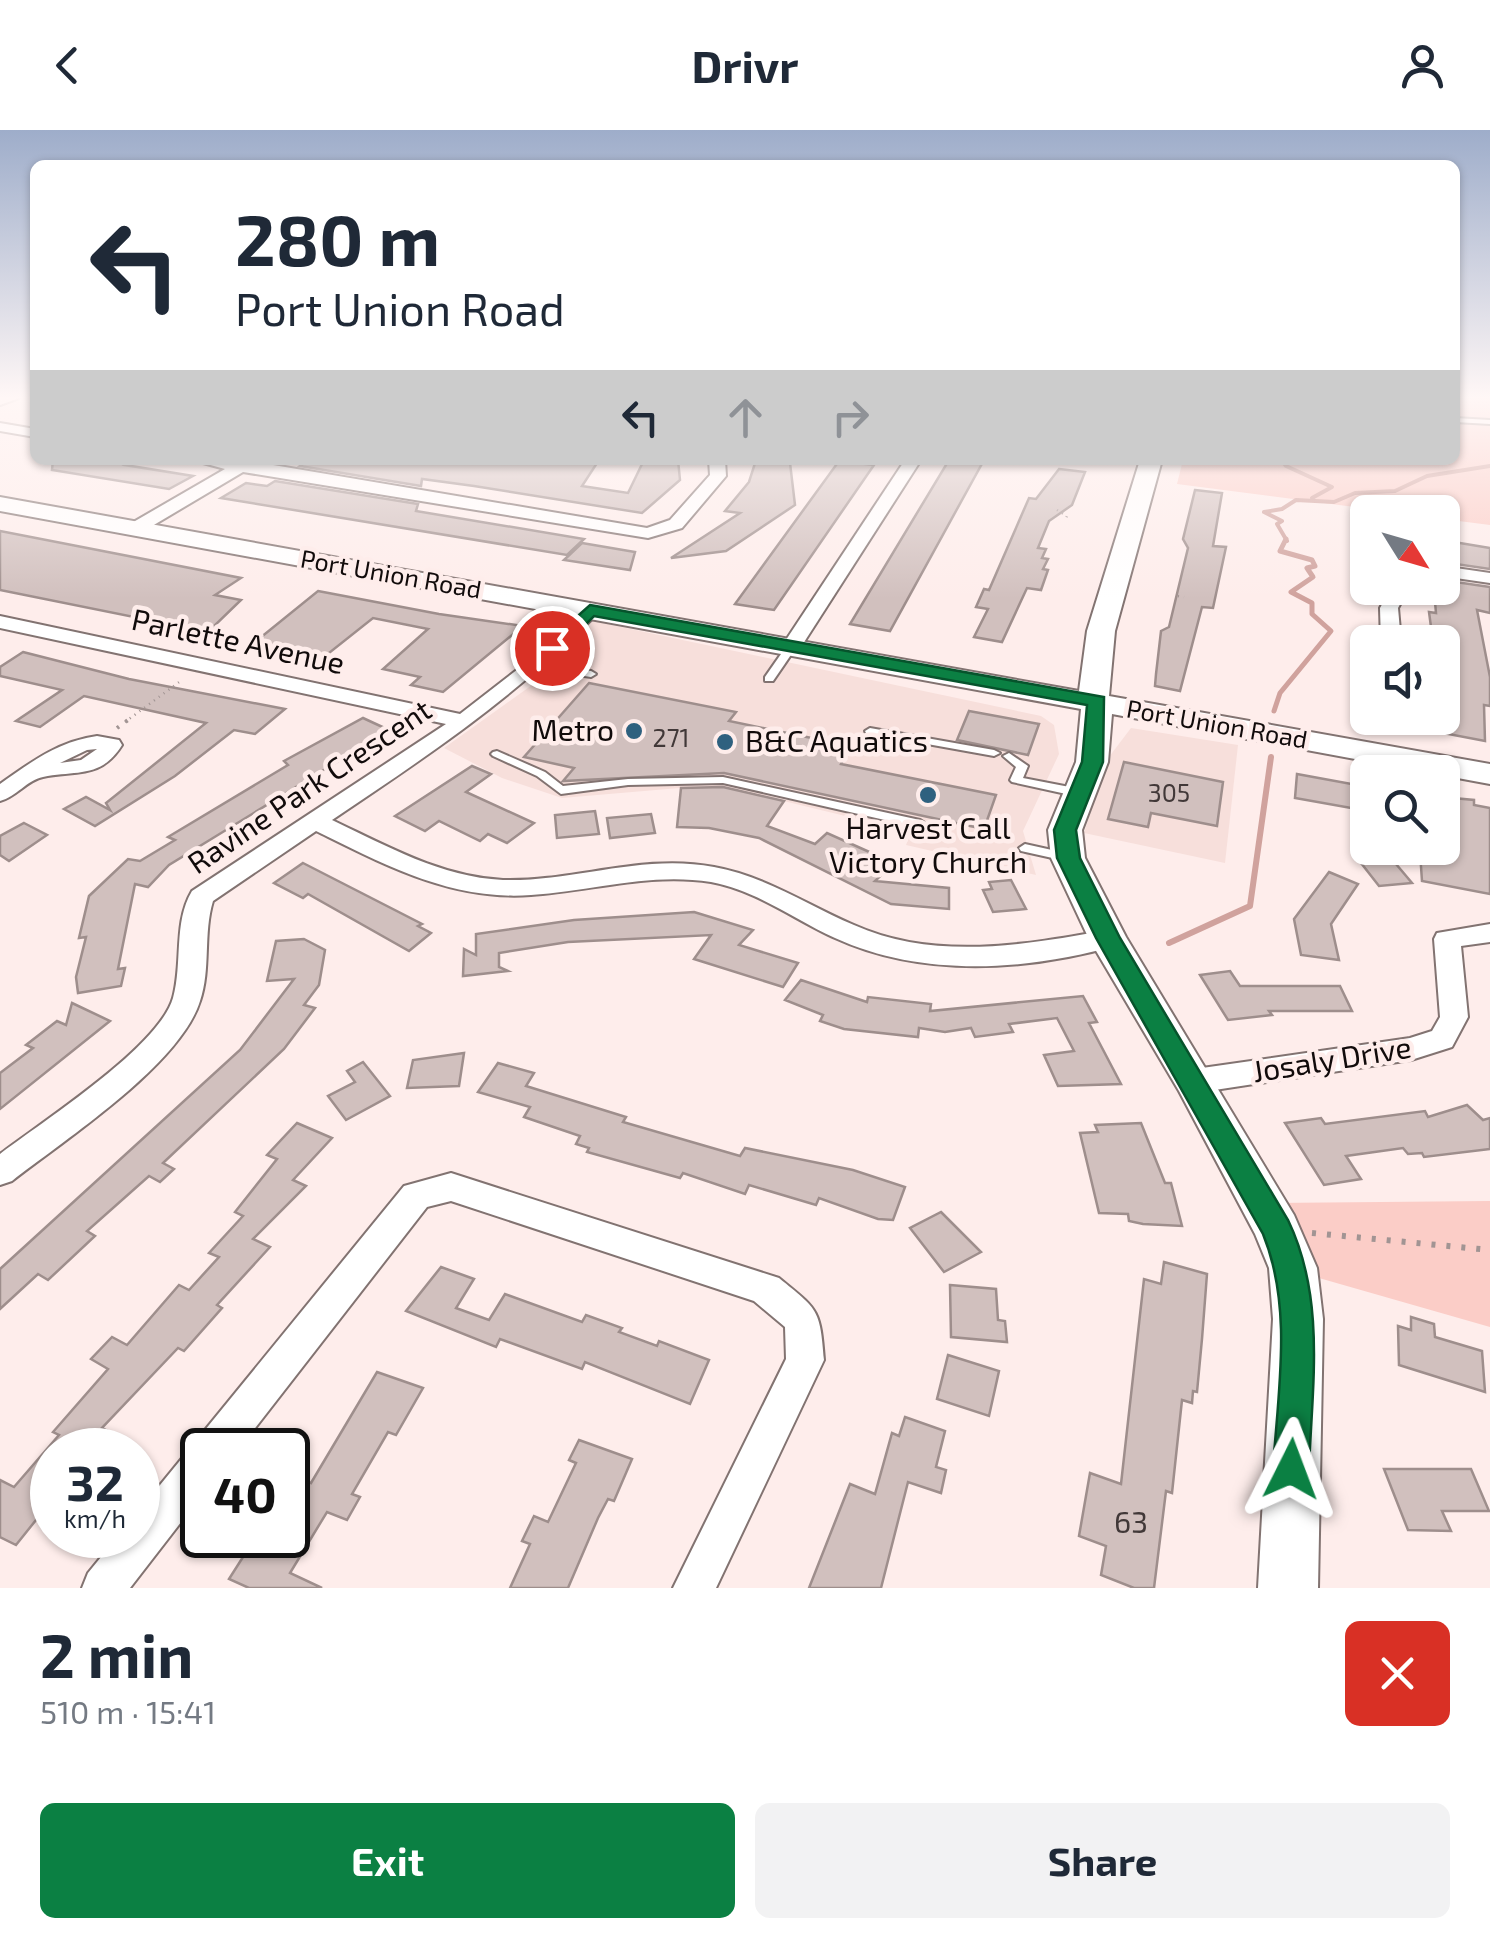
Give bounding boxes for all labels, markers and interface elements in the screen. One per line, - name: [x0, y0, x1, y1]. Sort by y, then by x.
- icon: back: [40, 38, 95, 93]
- text: Drivr: [691, 38, 799, 92]
- icon: person: [1395, 38, 1450, 93]
- text: 280 m: [235, 196, 440, 280]
- icon: left: [70, 200, 200, 330]
- text: Port Union Road: [235, 281, 565, 335]
- icon: left: [613, 390, 668, 445]
- icon: ahead: [718, 390, 773, 445]
- icon: right: [823, 390, 878, 445]
- north arrow: [1350, 495, 1460, 605]
- map controls: [1350, 495, 1460, 865]
- street label: Port Union Road: [298, 542, 484, 604]
- street label: Parlette Avenue: [129, 600, 348, 680]
- pin: [510, 606, 595, 691]
- icon: arrive: [525, 621, 580, 676]
- button: sound: [1350, 625, 1460, 735]
- street label: Ravine Park Crescent: [180, 691, 437, 880]
- street label: Port Union Road: [1124, 692, 1310, 754]
- place label: Metro: [531, 711, 614, 747]
- marker: Metro: [623, 720, 645, 742]
- house number: 271: [653, 722, 689, 752]
- place label: B&C Aquatics: [745, 722, 928, 758]
- marker: B&C Aquatics: [714, 731, 736, 753]
- button: search: [1350, 755, 1460, 865]
- house number: 305: [1148, 777, 1190, 807]
- marker: Harvest Call Victory Church: [917, 784, 939, 806]
- place label: Harvest Call Victory Church: [829, 809, 1027, 879]
- street label: Josaly Drive: [1250, 1028, 1414, 1088]
- position arrow: [1239, 1417, 1343, 1521]
- speed limit sign: 40: [180, 1428, 310, 1558]
- text: 32: [66, 1451, 124, 1511]
- text: km/h: [64, 1503, 126, 1533]
- house number: 63: [1114, 1503, 1148, 1539]
- text: 2 min: [40, 1618, 193, 1690]
- button: close: [1345, 1621, 1450, 1726]
- text: 510 m · 15:41: [40, 1692, 216, 1730]
- button: Exit: [40, 1803, 735, 1918]
- button: Share: [755, 1803, 1450, 1918]

